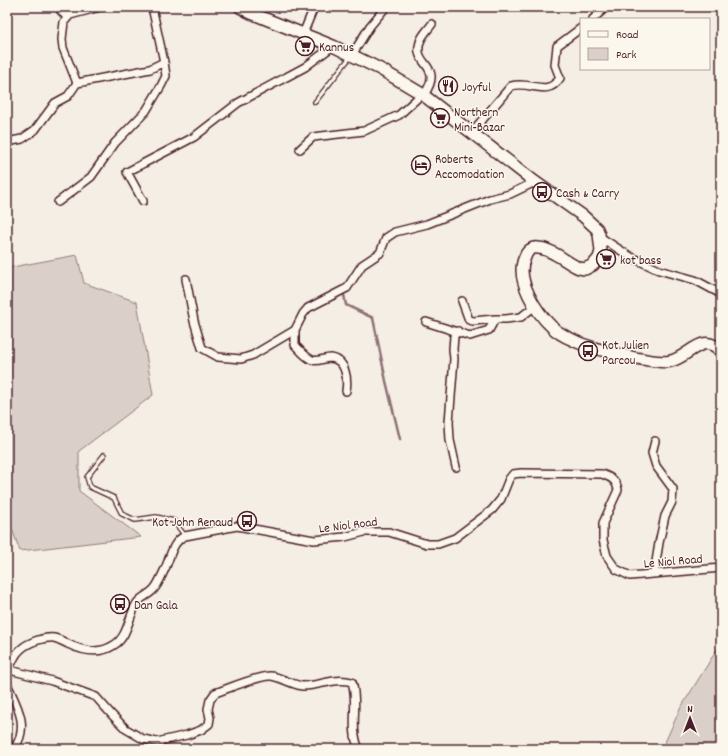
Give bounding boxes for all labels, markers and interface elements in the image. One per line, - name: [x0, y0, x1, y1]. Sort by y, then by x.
- legend: [580, 18, 710, 70]
- text: Road: [616, 27, 638, 44]
- supermarket icon: Kannus: [294, 35, 316, 57]
- place label: Kannus: [319, 39, 354, 58]
- text: Park: [616, 47, 637, 64]
- restaurant icon: Joyful: [437, 75, 459, 97]
- place label: Joyful: [462, 79, 491, 98]
- place label: Northern Mini-Bazar: [454, 104, 505, 138]
- supermarket icon: Northern Mini-Bazar: [429, 107, 451, 129]
- place label: Roberts Accomodation: [435, 151, 504, 185]
- hotel icon: Roberts Accomodation: [410, 154, 432, 176]
- bus stop icon: Cash & Carry: [531, 181, 553, 203]
- place label: Cash & Carry: [556, 185, 620, 204]
- supermarket icon: kot bass: [595, 248, 617, 270]
- place label: kot bass: [620, 252, 662, 271]
- place label: Kot Julien Parcou: [602, 337, 649, 371]
- bus stop icon: Kot Julien Parcou: [577, 340, 599, 362]
- bus stop icon: Kot John Renaud: [236, 510, 258, 532]
- street label: Le Niol Road: [318, 513, 379, 540]
- place label: Kot John Renaud: [152, 514, 233, 533]
- street label: Le Niol Road: [643, 550, 703, 575]
- bus stop icon: Dan Gala: [109, 593, 131, 615]
- place label: Dan Gala: [134, 597, 179, 616]
- north arrow: [670, 698, 710, 738]
- text: N: [687, 702, 693, 718]

